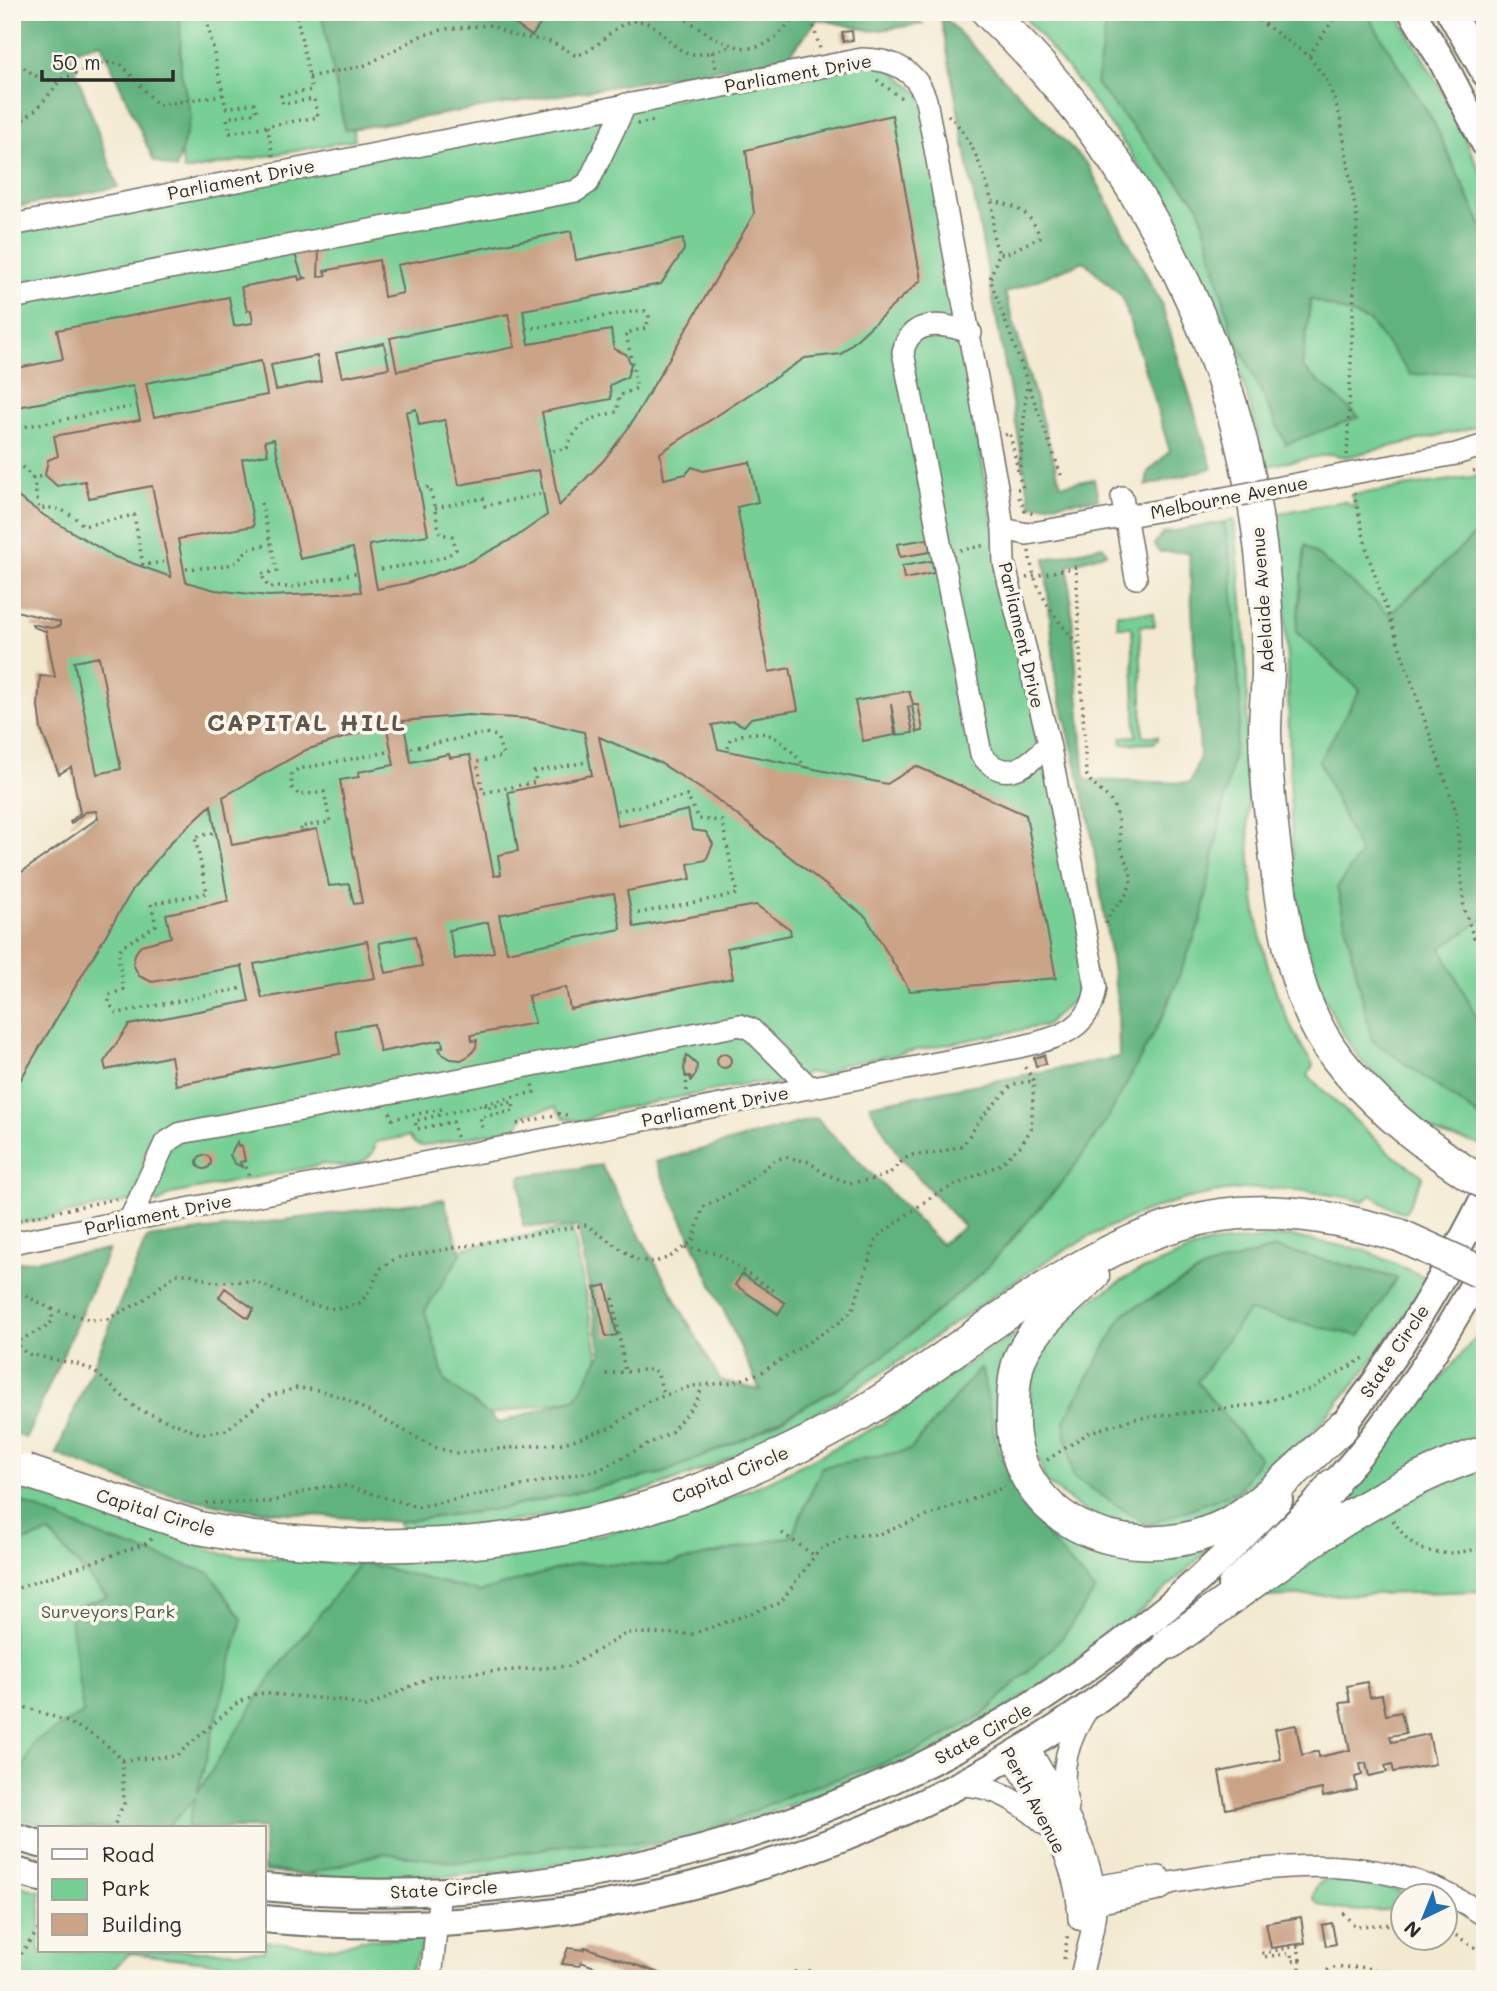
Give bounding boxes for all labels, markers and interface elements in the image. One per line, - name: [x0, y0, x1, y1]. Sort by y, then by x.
- scale bar: [42, 38, 173, 82]
- text: 50 m: [52, 48, 101, 75]
- street label: Parliament Drive: [722, 48, 874, 98]
- street label: Parliament Drive: [165, 153, 317, 205]
- street label: Melbourne Avenue: [1148, 470, 1310, 524]
- street label: Adelaide Avenue: [1245, 526, 1279, 674]
- street label: Parliament Drive: [994, 560, 1050, 710]
- district label: CAPITAL HILL: [207, 706, 407, 737]
- street label: Parliament Drive: [639, 1080, 791, 1132]
- street label: Parliament Drive: [82, 1188, 234, 1240]
- street label: State Circle: [1354, 1300, 1434, 1402]
- street label: Capital Circle: [668, 1440, 792, 1508]
- street label: Capital Circle: [93, 1482, 219, 1542]
- park label: Surveyors Park: [41, 1599, 175, 1623]
- street label: State Circle: [930, 1696, 1036, 1770]
- street label: Perth Avenue: [996, 1743, 1072, 1857]
- legend: [38, 1826, 266, 1952]
- text: Road: [102, 1840, 154, 1867]
- text: Park: [102, 1874, 150, 1901]
- street label: State Circle: [390, 1874, 498, 1904]
- north arrow: [1388, 1882, 1458, 1952]
- text: Building: [102, 1910, 182, 1937]
- text: N: [1398, 1916, 1426, 1944]

